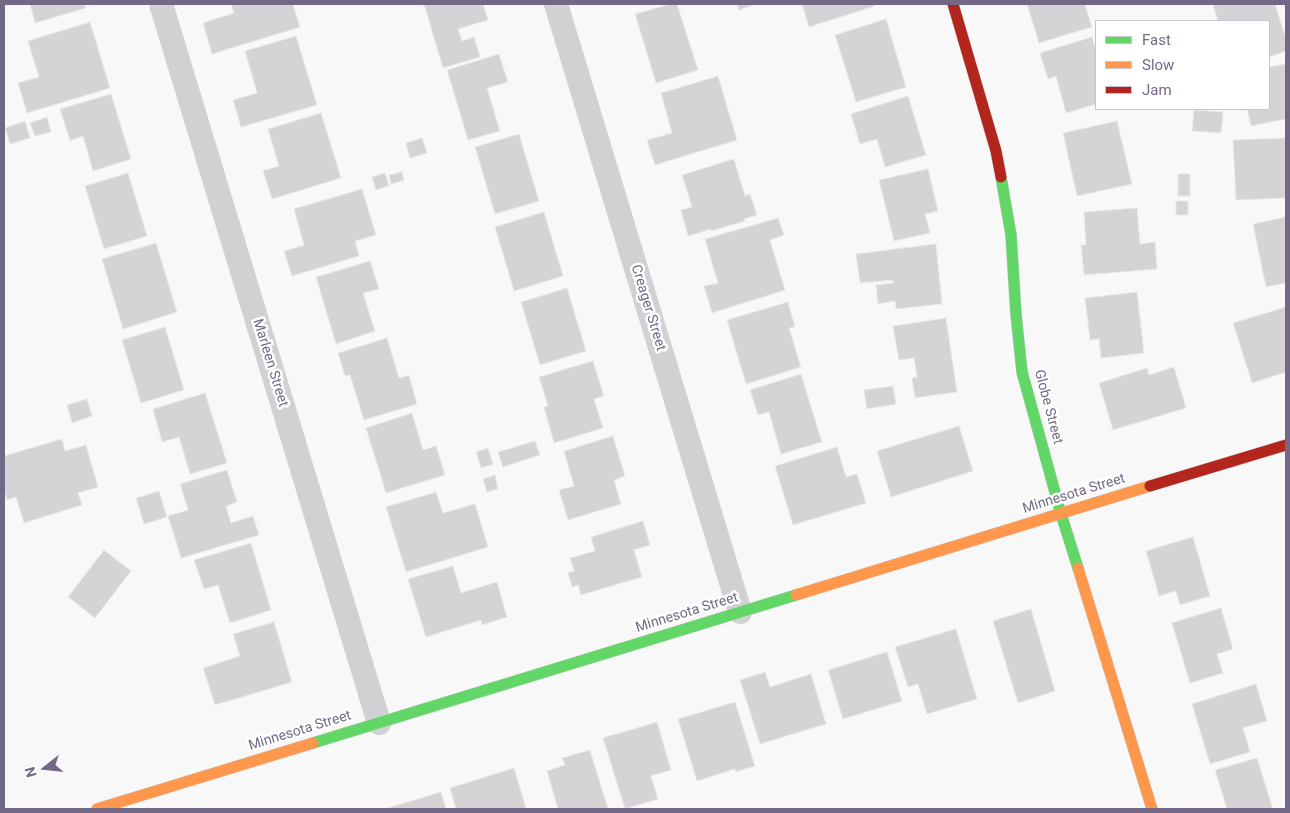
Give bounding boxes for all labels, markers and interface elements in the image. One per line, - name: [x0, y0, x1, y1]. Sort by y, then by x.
- legend: [1095, 20, 1270, 110]
- text: Fast: [1142, 31, 1171, 49]
- text: Slow: [1142, 56, 1174, 74]
- text: Jam: [1142, 81, 1172, 99]
- street label: Creager Street: [627, 263, 669, 353]
- street label: Marleen Street: [249, 317, 291, 409]
- street label: Globe Street: [1030, 368, 1066, 446]
- street label: Minnesota Street: [1021, 470, 1127, 518]
- street label: Minnesota Street: [634, 589, 740, 637]
- street label: Minnesota Street: [247, 707, 353, 755]
- north arrow: [20, 743, 70, 793]
- text: N: [22, 765, 40, 779]

